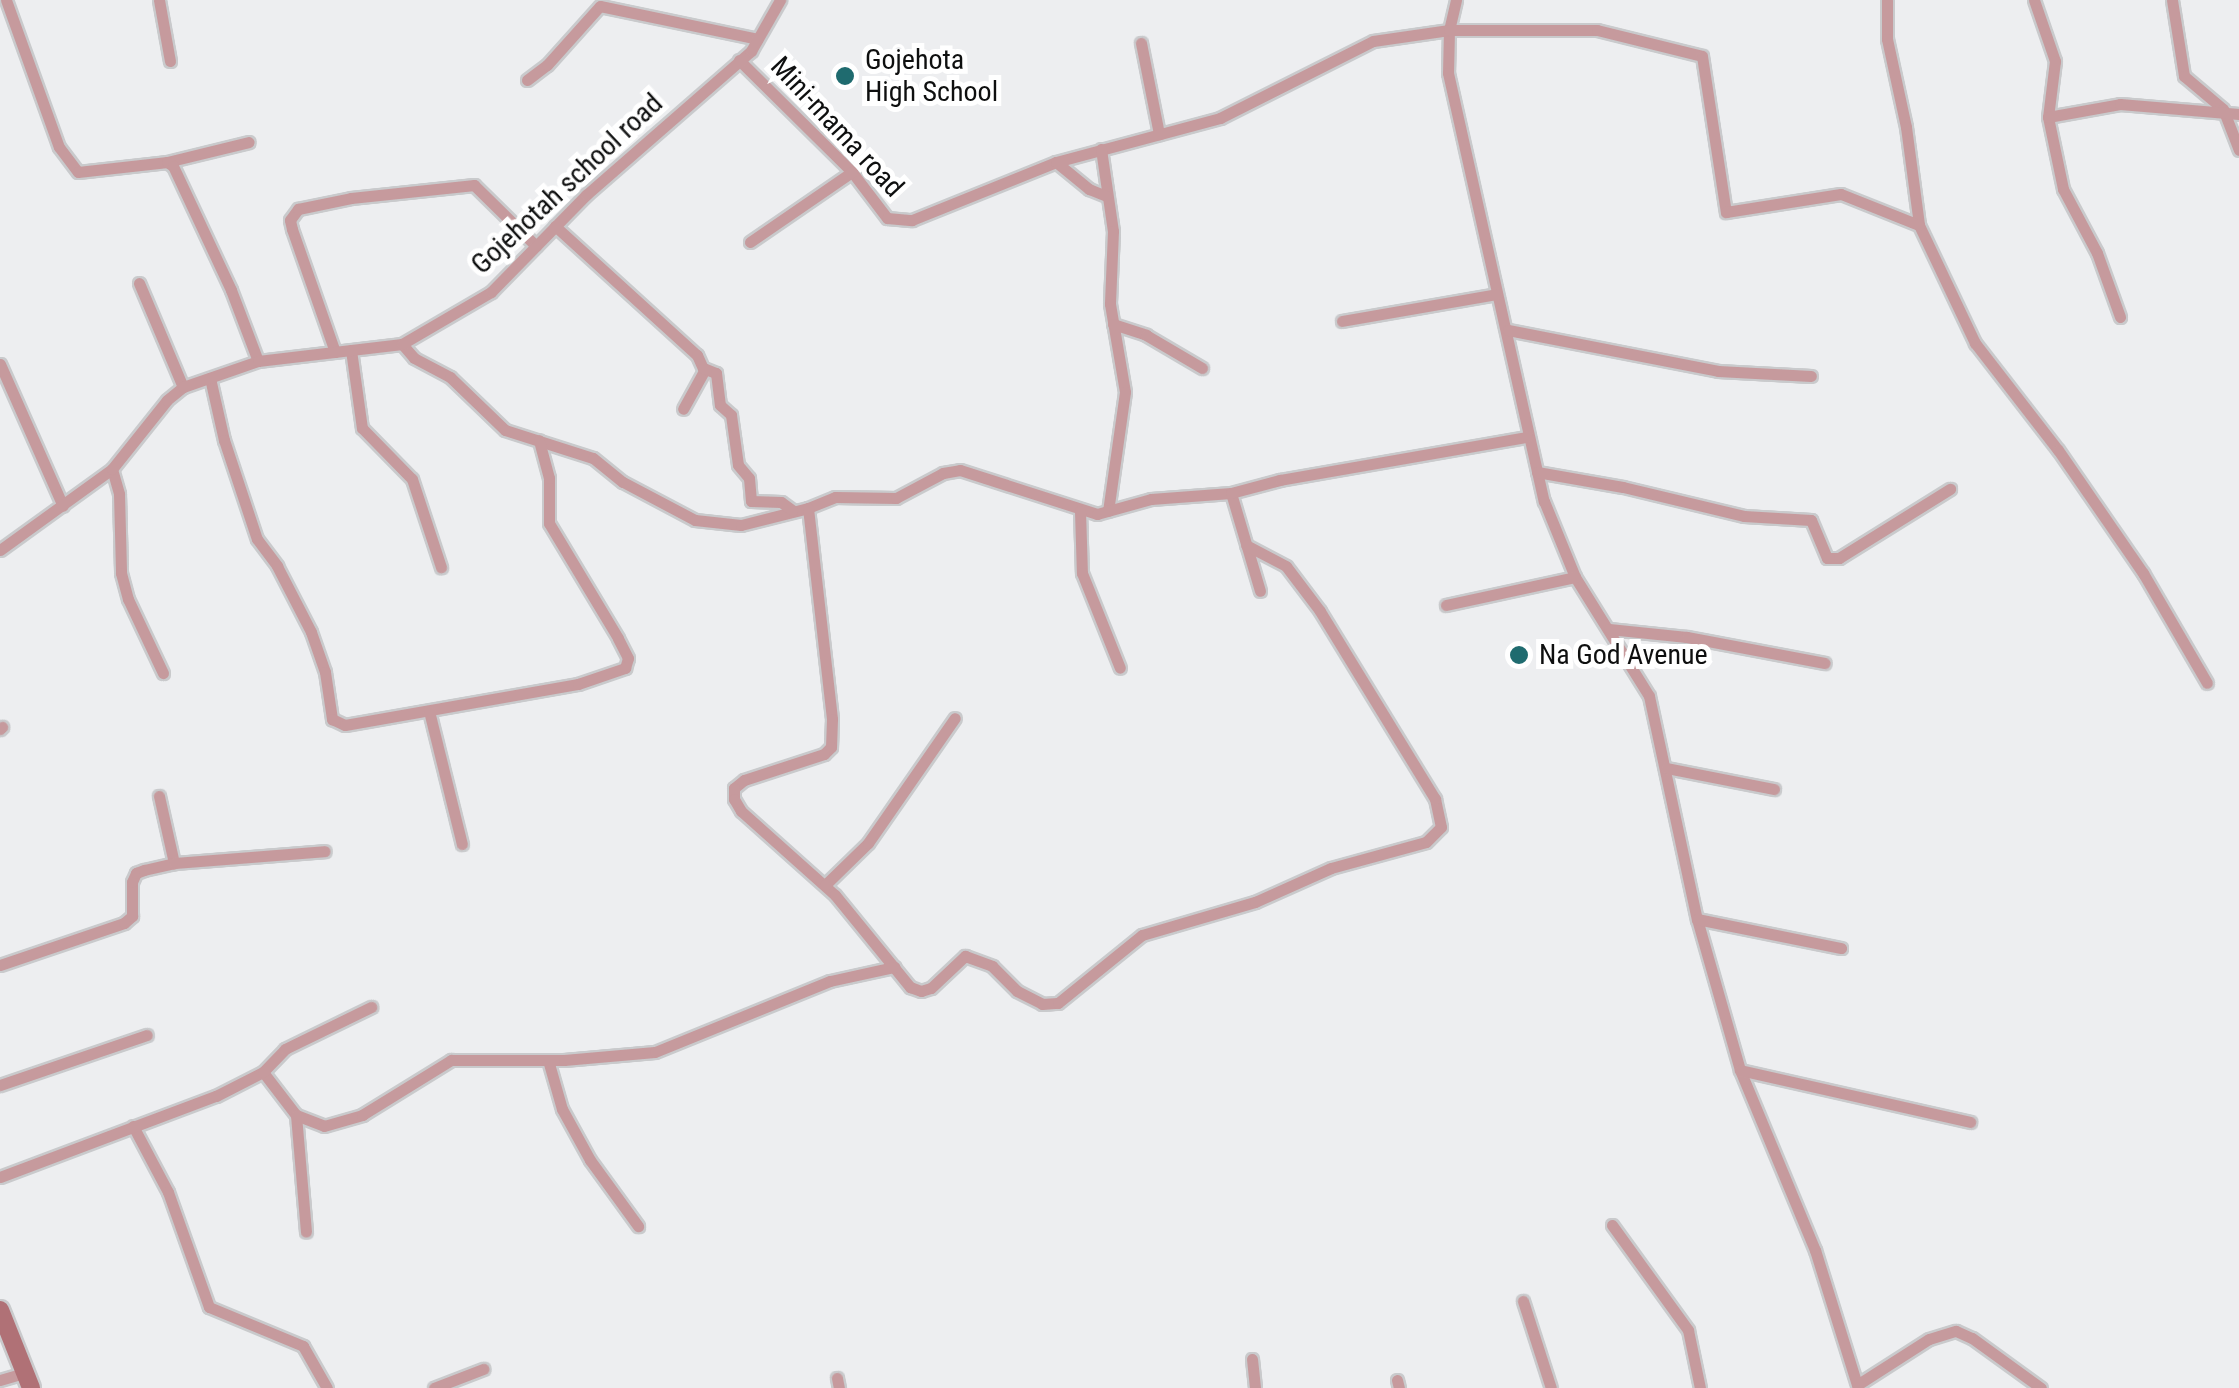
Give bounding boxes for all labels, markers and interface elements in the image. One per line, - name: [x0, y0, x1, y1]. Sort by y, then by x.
- place label: Gojehota High School: [865, 43, 998, 109]
- street label: Mini-mama road: [763, 50, 911, 204]
- marker: Gojehota High School: [834, 65, 856, 87]
- street label: Gojehotah school road: [464, 87, 670, 281]
- place label: Na God Avenue: [1539, 638, 1708, 672]
- marker: Na God Avenue: [1508, 644, 1530, 666]

